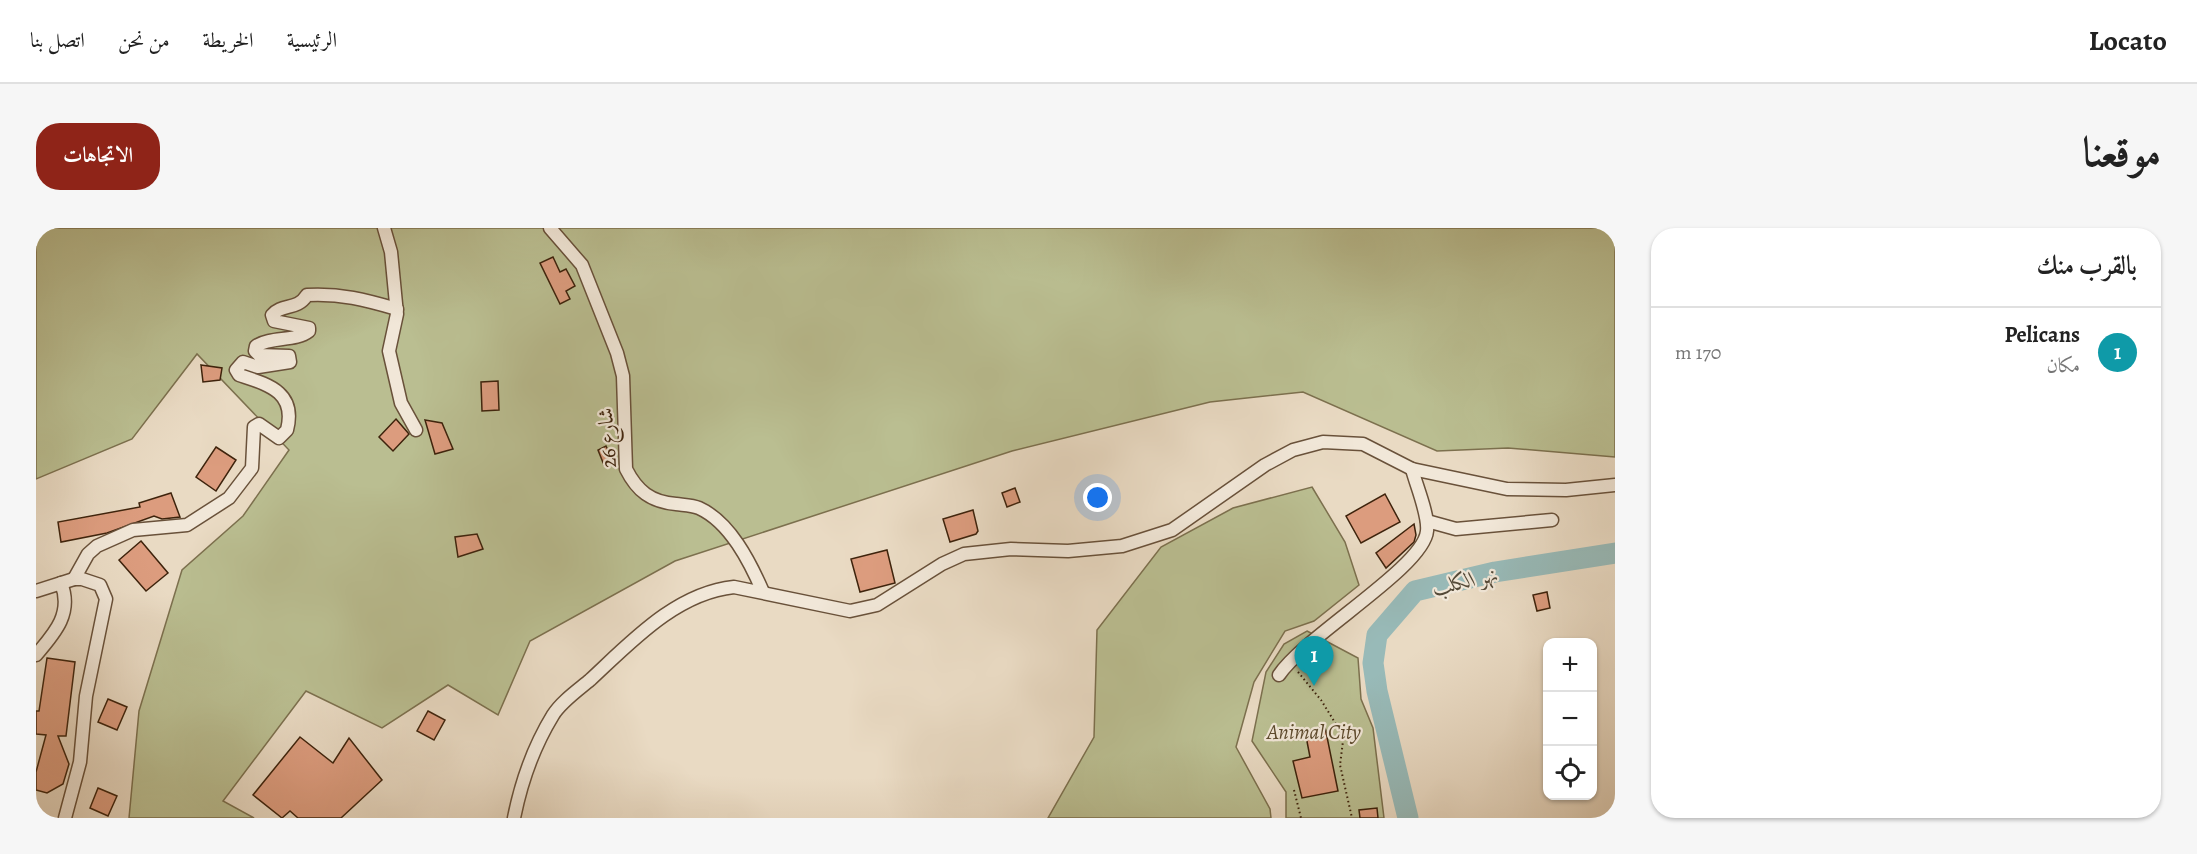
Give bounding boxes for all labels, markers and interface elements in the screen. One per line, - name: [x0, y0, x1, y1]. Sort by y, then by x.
- text: Locato: [2089, 22, 2167, 60]
- text: اتصل بنا: [30, 26, 85, 54]
- text: من نحن: [118, 26, 170, 54]
- text: الخريطة: [203, 26, 254, 54]
- text: الرئيسية: [287, 26, 337, 54]
- button: الاتجاهات: [36, 123, 160, 190]
- text: موقعنا: [2083, 123, 2161, 180]
- text: بالقرب منك: [2036, 248, 2137, 283]
- text: Pelicans: [2005, 320, 2080, 350]
- text: 170 m: [1675, 339, 1722, 366]
- text: 1: [2114, 339, 2121, 366]
- text: مكان: [2046, 352, 2080, 379]
- street label: شارع 26: [591, 407, 627, 469]
- your location: [1083, 483, 1112, 512]
- water label: نهر الكلب: [1429, 559, 1501, 603]
- pin: 1: [1294, 636, 1334, 686]
- map controls: [1543, 638, 1597, 800]
- button: +: [1543, 638, 1597, 692]
- button: −: [1543, 692, 1597, 746]
- park label: Animal City: [1266, 718, 1361, 746]
- button: locate: [1543, 746, 1597, 800]

